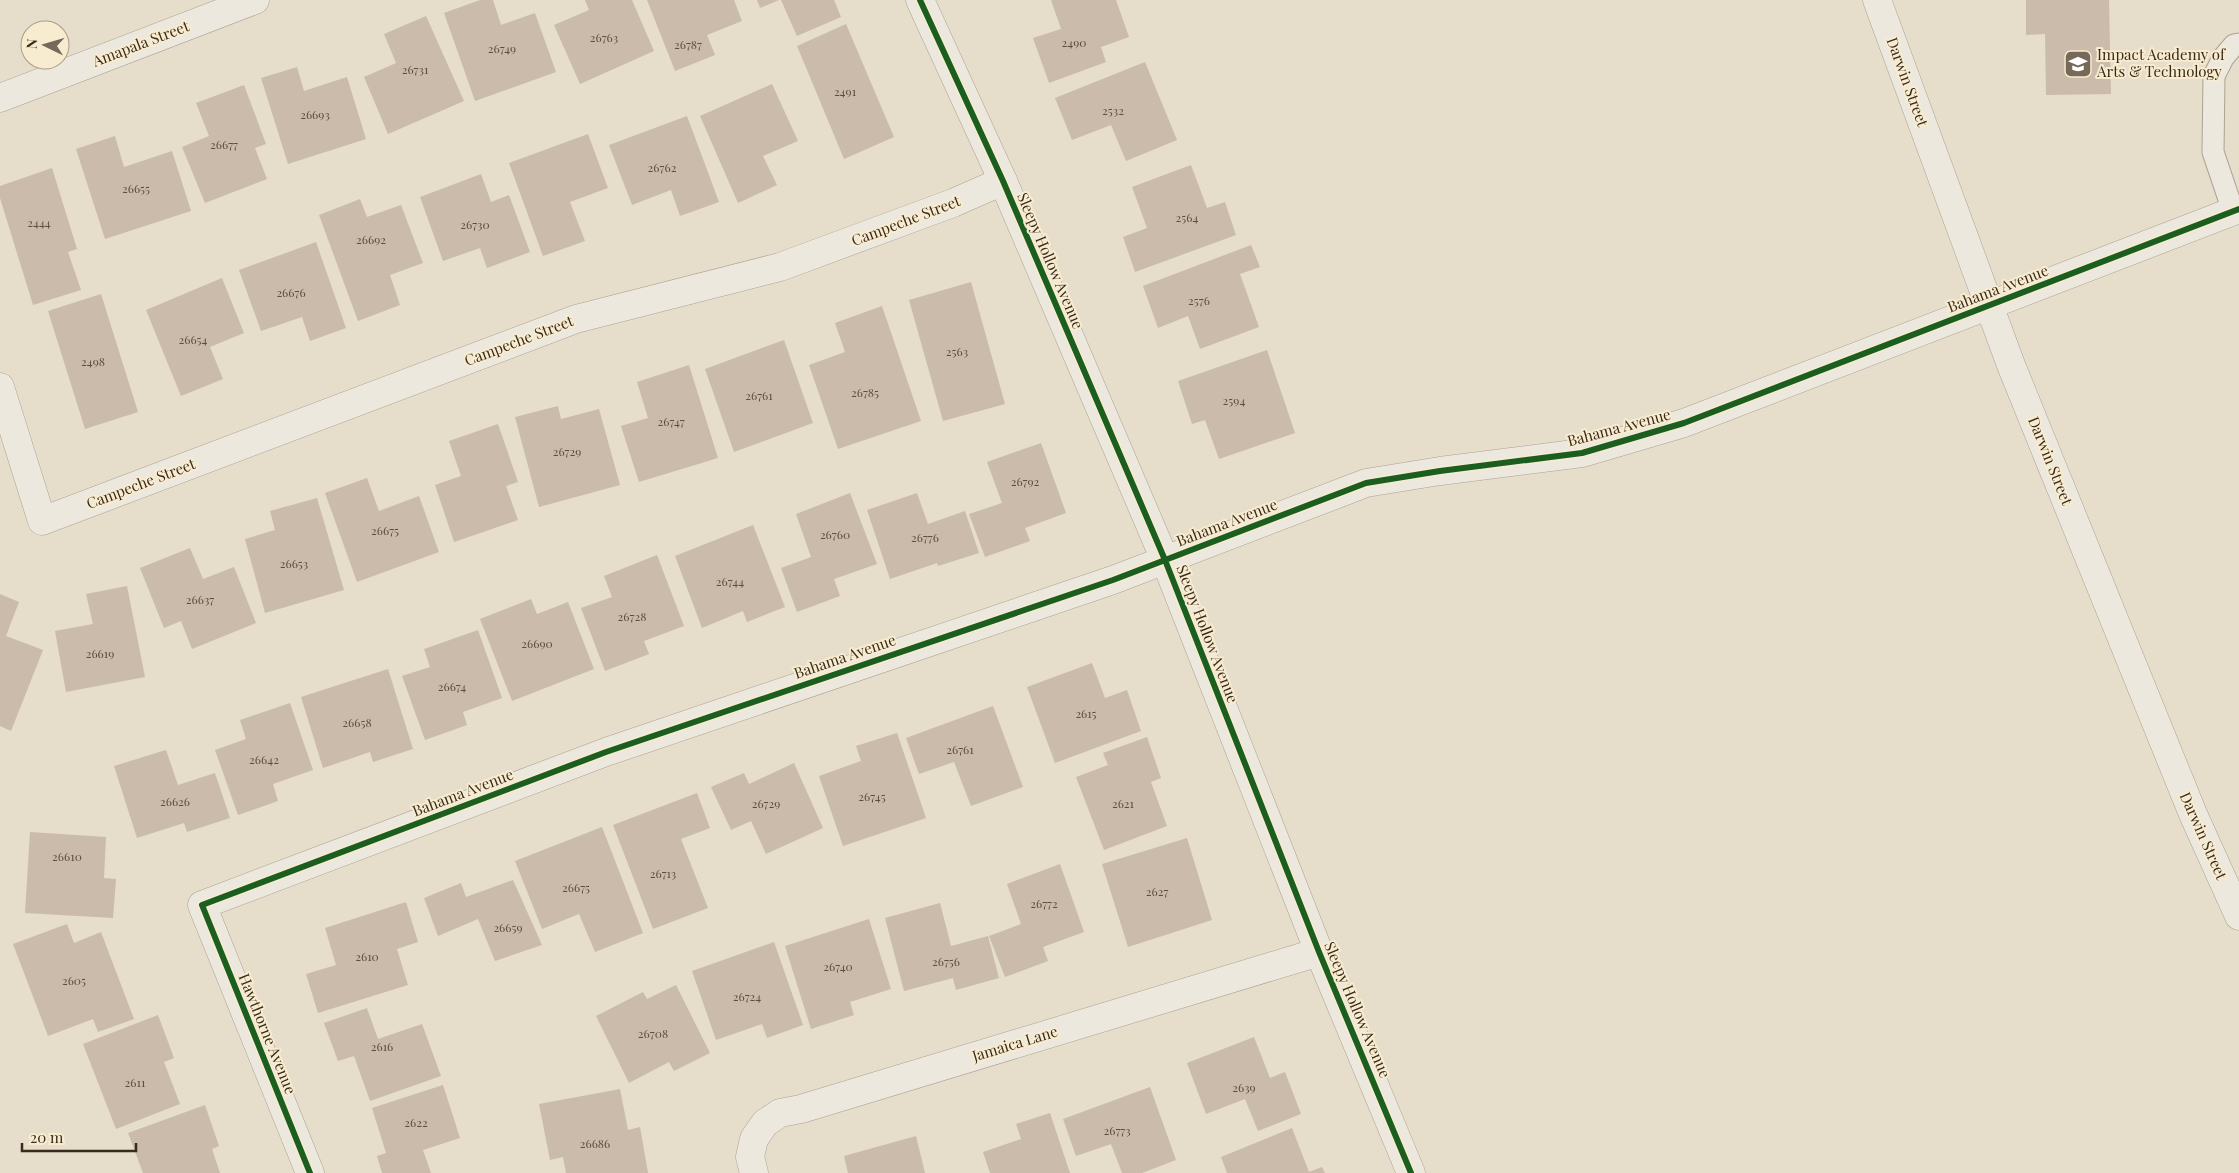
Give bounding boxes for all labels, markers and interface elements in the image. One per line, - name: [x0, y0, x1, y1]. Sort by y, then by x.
- street label: Amapala Street: [88, 15, 192, 71]
- north arrow: [20, 20, 70, 70]
- house number: 26763: [590, 29, 618, 45]
- house number: 2490: [1062, 34, 1086, 50]
- street label: Darwin Street: [1882, 34, 1934, 130]
- house number: 26787: [674, 36, 702, 52]
- text: N: [22, 38, 41, 50]
- house number: 26749: [488, 40, 516, 56]
- place label: Impact Academy of Arts & Technology: [2096, 44, 2226, 81]
- school or university icon: Impact Academy of Arts & Technology: [2063, 49, 2093, 79]
- house number: 26731: [402, 61, 429, 77]
- house number: 2491: [834, 83, 857, 99]
- house number: 2532: [1102, 102, 1124, 118]
- house number: 26693: [300, 106, 330, 122]
- house number: 26677: [210, 136, 238, 152]
- house number: 26762: [648, 159, 677, 175]
- house number: 26655: [122, 180, 150, 196]
- street label: Sleepy Hollow Avenue: [1013, 189, 1089, 332]
- street label: Campeche Street: [848, 190, 964, 250]
- house number: 2564: [1176, 209, 1198, 225]
- house number: 2444: [27, 214, 51, 230]
- house number: 26730: [460, 216, 490, 232]
- house number: 26692: [356, 231, 386, 247]
- street label: Bahama Avenue: [1944, 260, 2051, 316]
- house number: 26676: [276, 284, 306, 300]
- house number: 2576: [1188, 292, 1210, 308]
- street label: Campeche Street: [461, 310, 577, 370]
- house number: 26654: [178, 331, 208, 347]
- house number: 2563: [946, 343, 968, 359]
- house number: 2498: [81, 353, 105, 369]
- house number: 26785: [851, 384, 879, 400]
- house number: 26761: [745, 387, 773, 403]
- house number: 2594: [1223, 392, 1245, 408]
- street label: Bahama Avenue: [1565, 404, 1673, 450]
- house number: 26747: [657, 413, 685, 429]
- street label: Darwin Street: [2024, 413, 2078, 509]
- house number: 26729: [553, 443, 581, 459]
- street label: Campeche Street: [83, 453, 199, 513]
- house number: 26792: [1011, 473, 1040, 489]
- street label: Bahama Avenue: [1173, 494, 1280, 550]
- house number: 26675: [371, 522, 399, 538]
- house number: 26760: [820, 526, 850, 542]
- house number: 26776: [911, 529, 939, 545]
- house number: 26653: [280, 555, 308, 571]
- street label: Sleepy Hollow Avenue: [1172, 562, 1244, 706]
- house number: 26744: [716, 573, 744, 589]
- house number: 26637: [186, 591, 214, 607]
- house number: 26728: [618, 608, 646, 624]
- street label: Bahama Avenue: [791, 629, 898, 683]
- house number: 26690: [521, 635, 553, 651]
- house number: 26619: [86, 645, 114, 661]
- house number: 26674: [438, 678, 466, 694]
- house number: 2615: [1075, 705, 1097, 721]
- house number: 26658: [342, 714, 372, 730]
- house number: 26761: [946, 741, 974, 757]
- house number: 26642: [249, 751, 279, 767]
- street label: Bahama Avenue: [409, 764, 516, 820]
- house number: 26745: [858, 788, 886, 804]
- street label: Darwin Street: [2176, 789, 2232, 883]
- house number: 26626: [160, 793, 190, 809]
- house number: 26729: [752, 795, 780, 811]
- house number: 2621: [1112, 795, 1135, 811]
- house number: 26610: [52, 848, 82, 864]
- house number: 26713: [650, 865, 676, 881]
- house number: 26675: [562, 879, 590, 895]
- house number: 2627: [1146, 883, 1168, 899]
- house number: 26772: [1030, 895, 1058, 911]
- house number: 26659: [493, 919, 523, 935]
- street label: Sleepy Hollow Avenue: [1320, 938, 1396, 1081]
- house number: 2610: [355, 948, 379, 964]
- house number: 26756: [932, 953, 960, 969]
- house number: 26740: [823, 958, 853, 974]
- street label: Hawthorne Avenue: [235, 970, 301, 1097]
- house number: 2605: [62, 972, 86, 988]
- house number: 26724: [733, 988, 761, 1004]
- street label: Jamaica Lane: [969, 1021, 1060, 1066]
- house number: 26708: [638, 1025, 668, 1041]
- house number: 2616: [371, 1038, 393, 1054]
- house number: 2611: [125, 1074, 146, 1090]
- house number: 2639: [1232, 1079, 1256, 1095]
- house number: 2622: [404, 1114, 428, 1130]
- scale bar: [22, 1120, 136, 1152]
- house number: 26773: [1103, 1122, 1131, 1138]
- text: 20 m: [30, 1127, 64, 1147]
- house number: 26686: [580, 1135, 610, 1151]

